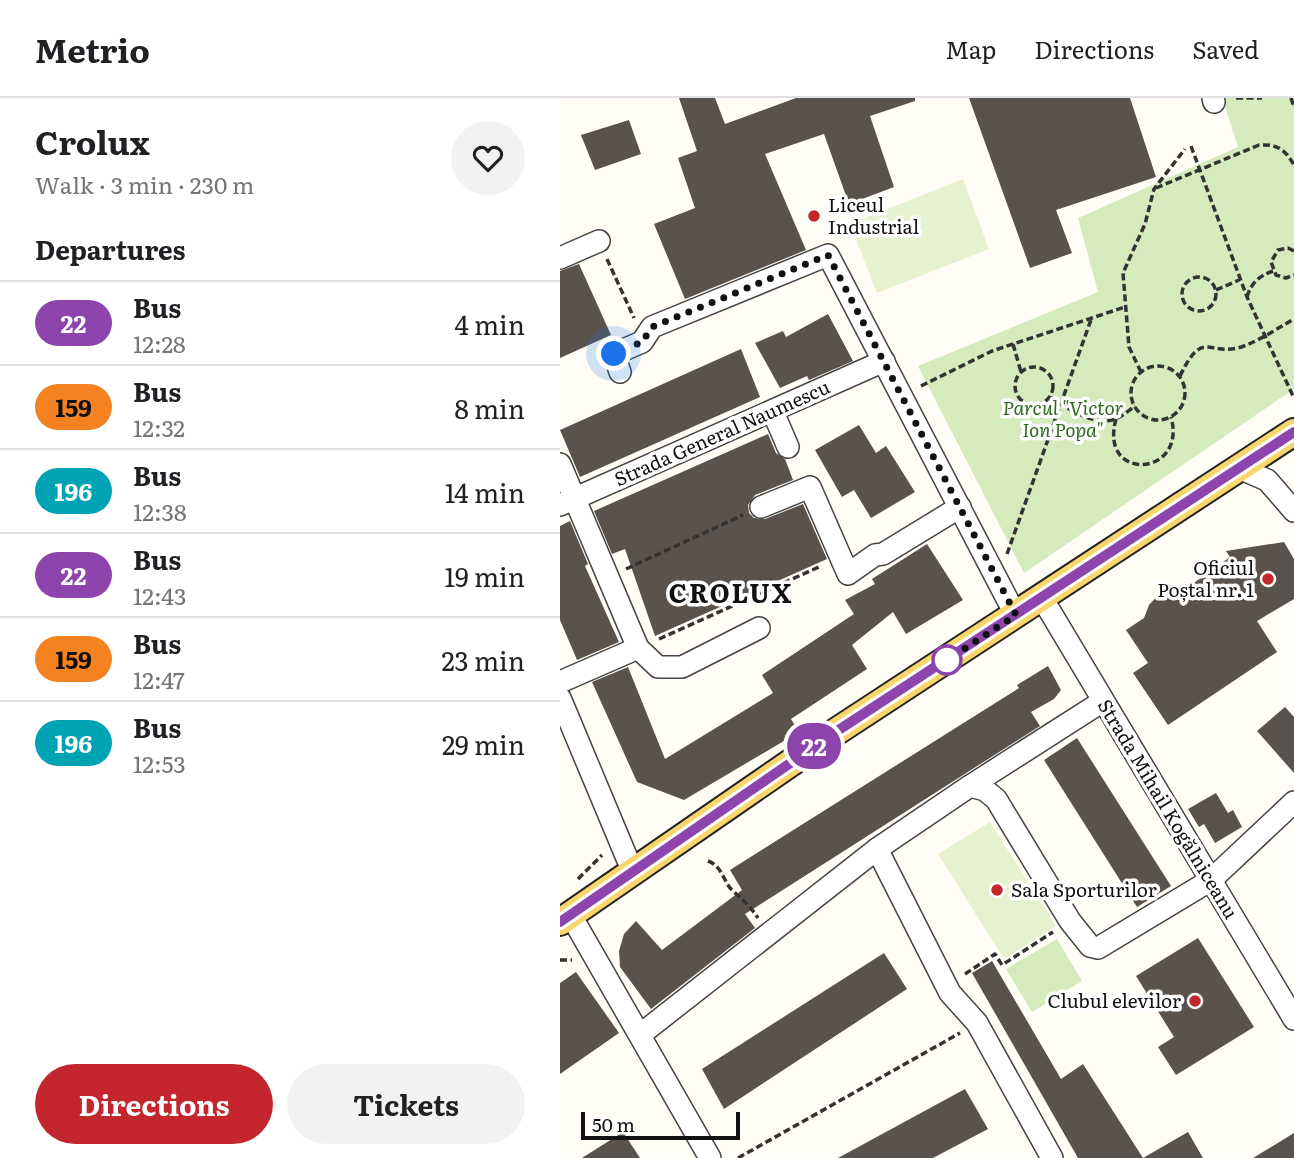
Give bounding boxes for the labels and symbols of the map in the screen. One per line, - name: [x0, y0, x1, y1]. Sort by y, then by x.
- place label: Liceul Industrial: [828, 190, 919, 240]
- marker: Liceul Industrial: [806, 208, 822, 224]
- your location: [596, 336, 631, 371]
- street label: Strada General Naumescu: [609, 372, 834, 492]
- park label: Parcul "Victor Ion Popa": [1003, 393, 1124, 443]
- place label: Oficiul Poștal nr. 1: [1157, 553, 1254, 603]
- marker: Oficiul Poștal nr. 1: [1260, 571, 1276, 587]
- district label: CROLUX: [669, 572, 793, 611]
- unlabelled marker: [932, 645, 962, 675]
- street label: Strada Mihail Kogălniceanu: [1092, 693, 1246, 924]
- line badge: 22: [782, 723, 846, 769]
- place label: Sala Sporturilor: [1011, 875, 1157, 903]
- marker: Sala Sporturilor: [989, 882, 1005, 898]
- place label: Clubul elevilor: [1048, 986, 1181, 1014]
- marker: Clubul elevilor: [1187, 993, 1203, 1009]
- scale bar: [581, 1109, 740, 1141]

